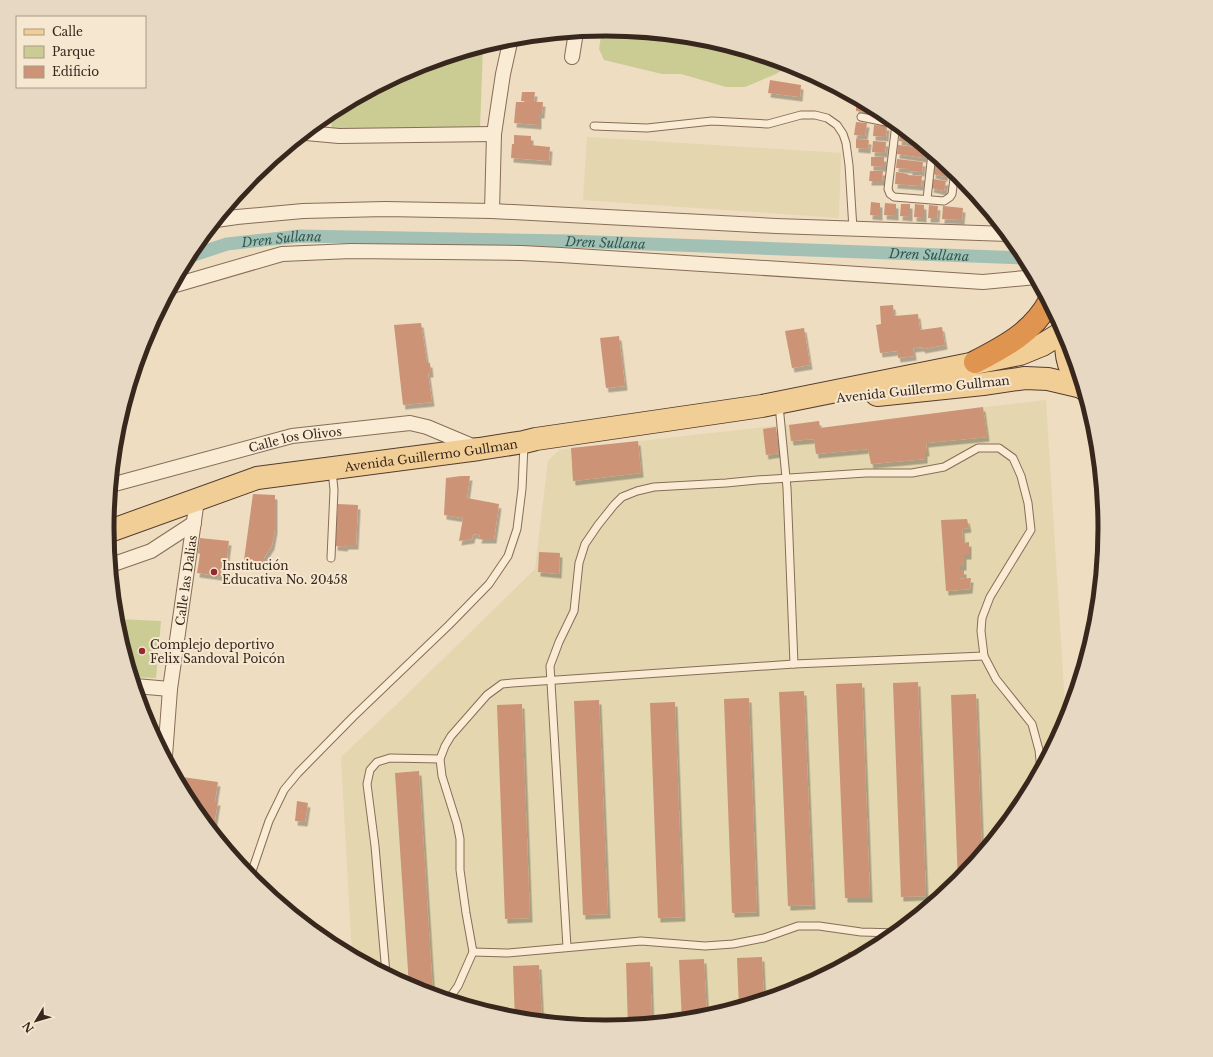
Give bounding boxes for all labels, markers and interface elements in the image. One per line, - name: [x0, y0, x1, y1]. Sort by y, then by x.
- legend: [16, 16, 146, 88]
- text: Calle: [52, 24, 83, 39]
- text: Parque: [52, 44, 95, 59]
- text: Edificio: [52, 64, 99, 79]
- water label: Dren Sullana: [240, 227, 322, 251]
- water label: Dren Sullana: [564, 232, 646, 252]
- water label: Dren Sullana: [888, 244, 970, 264]
- street label: Avenida Guillermo Gullman: [835, 372, 1010, 406]
- street label: Calle los Olivos: [247, 423, 342, 455]
- street label: Avenida Guillermo Gullman: [343, 436, 519, 474]
- street label: Calle las Dalias: [172, 534, 199, 626]
- place label: Institución Educativa No. 20458: [222, 558, 348, 587]
- marker: Institución Educativa No. 20458: [209, 567, 219, 577]
- place label: Complejo deportivo Felix Sandoval Poicón: [150, 637, 285, 666]
- marker: Complejo deportivo Felix Sandoval Poicón: [137, 646, 147, 656]
- north arrow: [16, 1001, 56, 1041]
- text: N: [19, 1018, 37, 1036]

